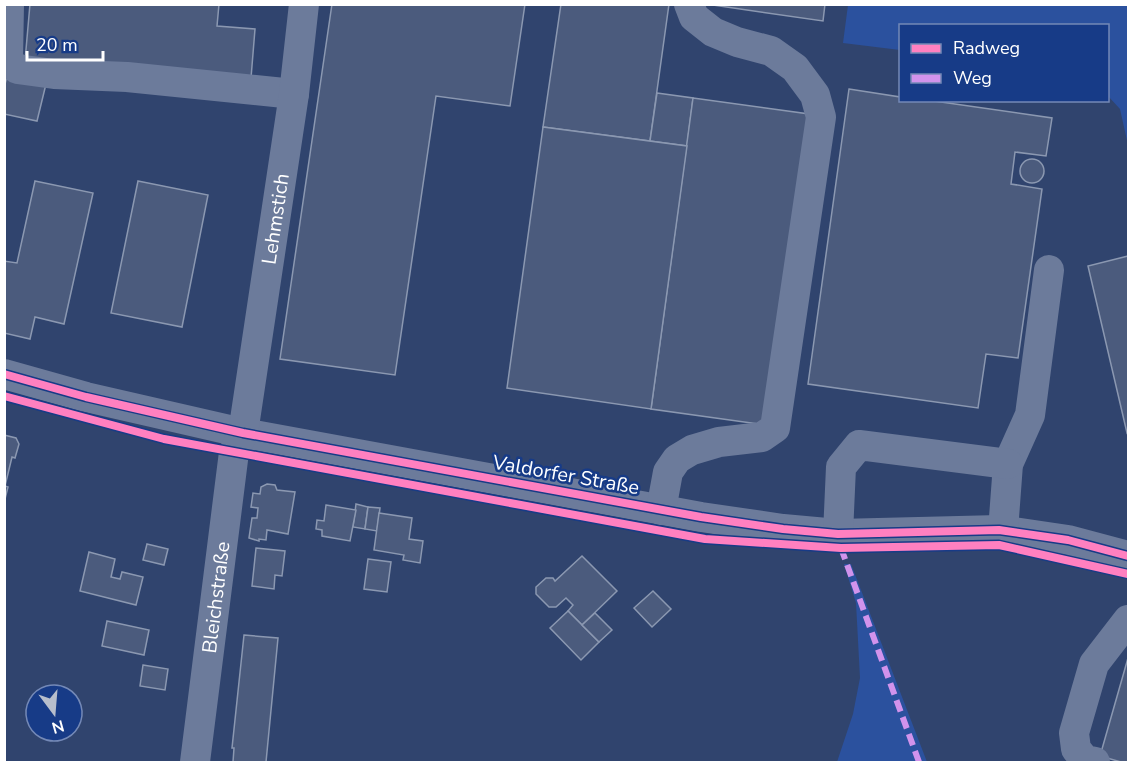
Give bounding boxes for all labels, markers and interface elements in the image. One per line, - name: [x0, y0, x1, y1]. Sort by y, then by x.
- scale bar: [27, 24, 104, 62]
- legend: [899, 24, 1109, 102]
- text: 20 m: [36, 33, 78, 57]
- text: Radweg: [953, 36, 1020, 60]
- text: Weg: [953, 66, 992, 90]
- street label: Lehmstich: [255, 172, 295, 266]
- street label: Valdorfer Straße: [489, 449, 642, 501]
- street label: Bleichstraße: [195, 540, 236, 655]
- north arrow: [24, 683, 84, 743]
- text: N: [49, 714, 67, 739]

